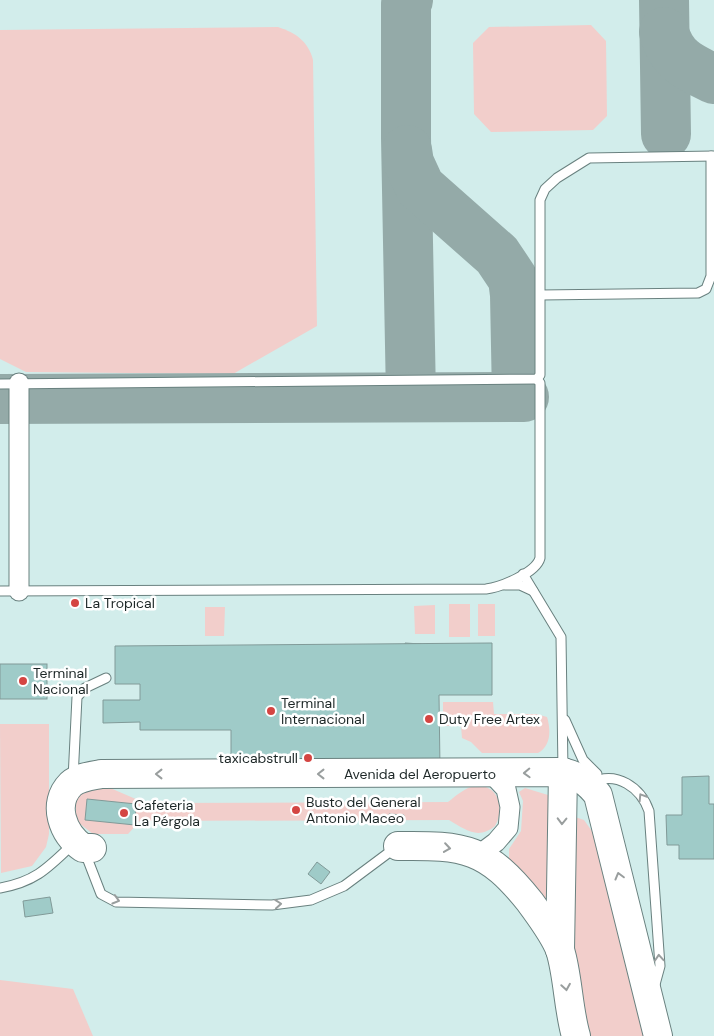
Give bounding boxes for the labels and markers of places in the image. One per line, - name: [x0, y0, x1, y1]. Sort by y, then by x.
- place label: La Tropical: [85, 594, 155, 612]
- marker: La Tropical: [69, 597, 81, 609]
- place label: Terminal Nacional: [33, 664, 89, 698]
- marker: Terminal Nacional: [17, 675, 29, 687]
- place label: Terminal Internacional: [281, 694, 365, 728]
- marker: Terminal Internacional: [265, 705, 277, 717]
- place label: Duty Free Artex: [439, 710, 540, 728]
- marker: Duty Free Artex: [423, 713, 435, 725]
- place label: taxicabstrull: [219, 749, 298, 767]
- marker: taxicabstrull: [302, 752, 314, 764]
- place label: Busto del General Antonio Maceo: [306, 793, 421, 827]
- place label: Cafeteria La Pérgola: [134, 796, 200, 830]
- marker: Busto del General Antonio Maceo: [290, 804, 302, 816]
- marker: Cafeteria La Pérgola: [118, 807, 130, 819]

